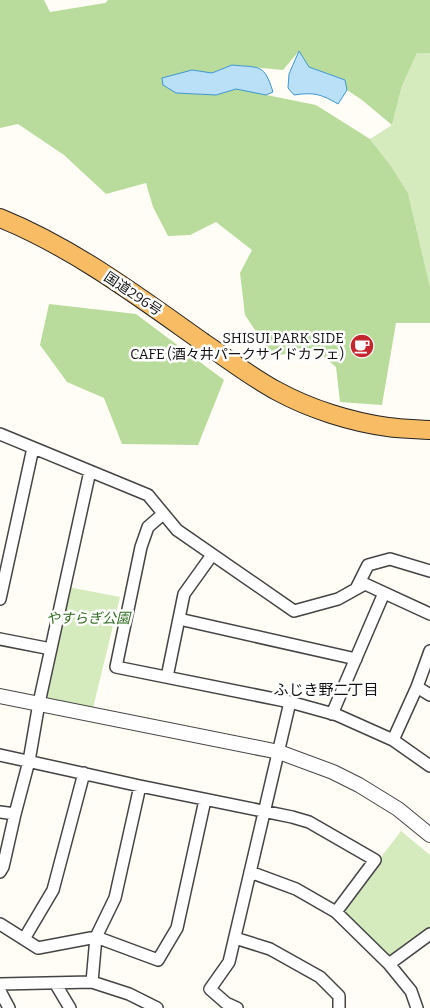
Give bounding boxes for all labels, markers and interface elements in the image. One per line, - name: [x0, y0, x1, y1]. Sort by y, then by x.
- street label: 国道296号: [101, 268, 165, 320]
- place label: SHISUI PARK SIDE CAFE (酒々井パークサイドカフェ): [130, 330, 344, 363]
- cafe icon: SHISUI PARK SIDE CAFE (酒々井パークサイドカフェ): [349, 333, 375, 359]
- park label: やすらぎ公園: [46, 610, 132, 627]
- district label: ふじき野二丁目: [273, 681, 379, 699]

